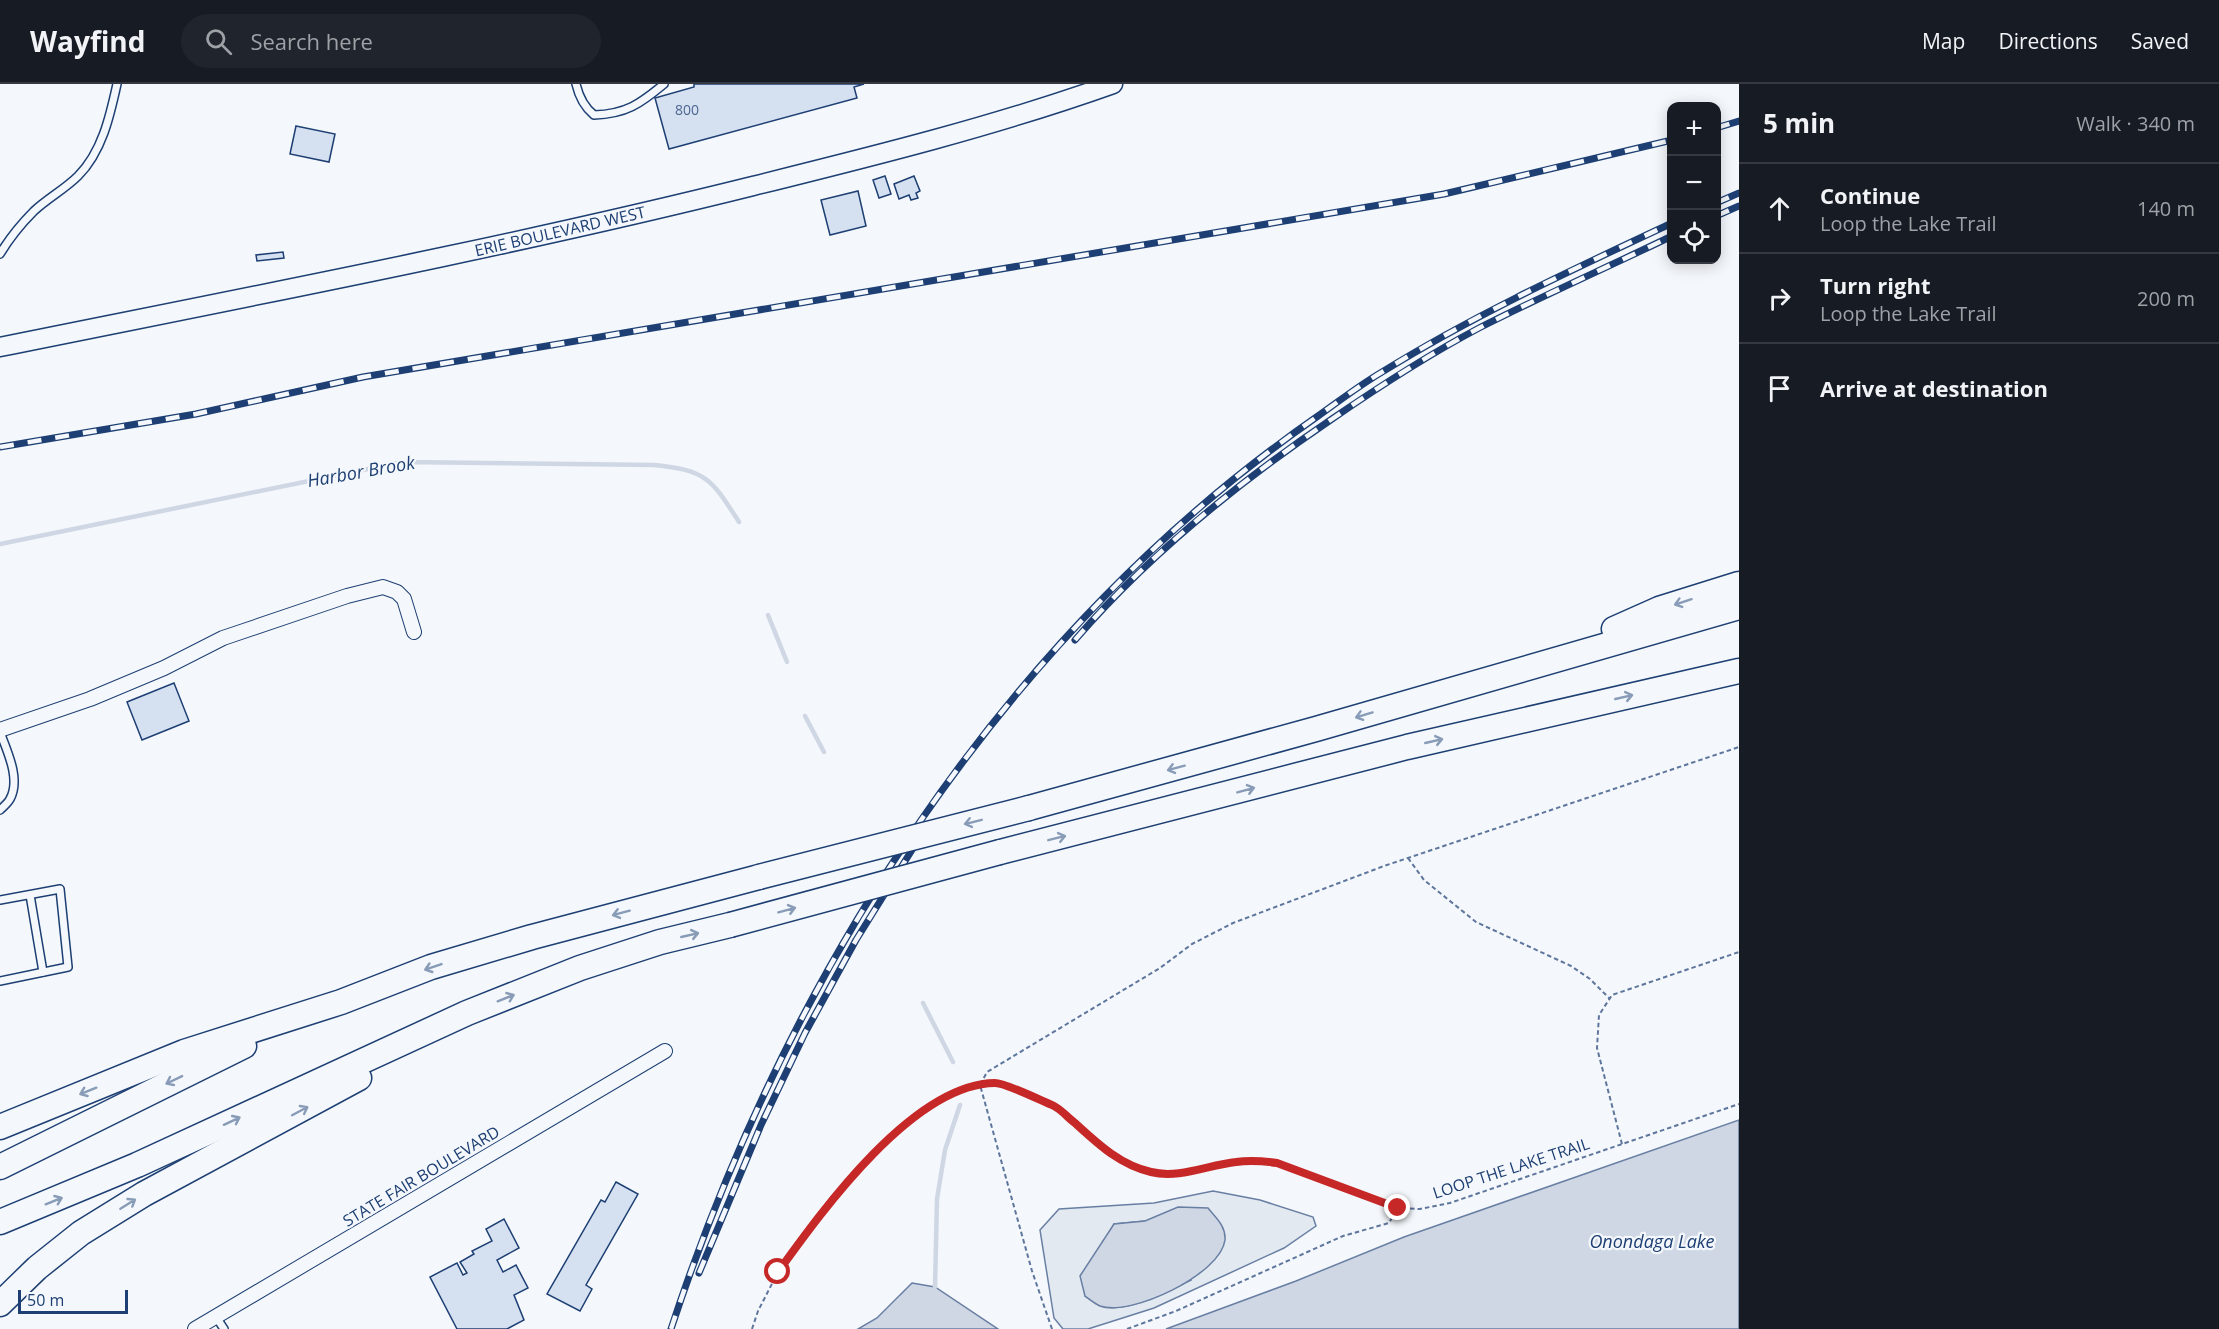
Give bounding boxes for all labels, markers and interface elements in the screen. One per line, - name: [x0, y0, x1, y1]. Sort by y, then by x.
- search box: [181, 14, 601, 68]
- text: Wayfind: [30, 22, 145, 60]
- icon: search: [202, 25, 235, 58]
- text: Search here: [250, 26, 373, 56]
- text: Map: [1922, 27, 1965, 55]
- text: Directions: [1998, 27, 2098, 55]
- text: Saved: [2131, 27, 2189, 55]
- house number: 800: [675, 100, 699, 119]
- map controls: [1667, 102, 1721, 264]
- button: +: [1667, 102, 1721, 156]
- text: 5 min: [1763, 105, 1835, 141]
- text: Walk · 340 m: [2076, 110, 2195, 137]
- button: −: [1667, 156, 1721, 210]
- text: Continue: [1820, 180, 1920, 210]
- icon: ahead: [1763, 192, 1796, 225]
- text: 140 m: [2137, 195, 2195, 222]
- street label: ERIE BOULEVARD WEST: [473, 201, 648, 261]
- button: locate: [1667, 210, 1721, 264]
- text: Loop the Lake Trail: [1820, 210, 1997, 237]
- text: Turn right: [1820, 270, 1931, 300]
- icon: right: [1763, 282, 1796, 315]
- text: 200 m: [2137, 285, 2195, 312]
- text: Loop the Lake Trail: [1820, 300, 1997, 327]
- icon: arrive: [1763, 372, 1796, 405]
- text: Arrive at destination: [1820, 373, 2048, 403]
- water label: Harbor Brook: [305, 450, 418, 492]
- one-way arrow: [1674, 597, 1693, 608]
- one-way arrow: [1614, 691, 1634, 702]
- one-way arrow: [1355, 710, 1374, 721]
- one-way arrow: [1424, 734, 1443, 746]
- one-way arrow: [1167, 762, 1186, 774]
- one-way arrow: [1236, 783, 1255, 795]
- one-way arrow: [964, 817, 983, 829]
- one-way arrow: [1047, 831, 1066, 843]
- one-way arrow: [777, 903, 796, 915]
- one-way arrow: [612, 908, 631, 919]
- one-way arrow: [680, 928, 699, 940]
- one-way arrow: [424, 962, 443, 973]
- one-way arrow: [496, 992, 515, 1003]
- one-way arrow: [166, 1075, 184, 1087]
- one-way arrow: [80, 1086, 98, 1097]
- one-way arrow: [291, 1105, 308, 1117]
- one-way arrow: [223, 1115, 241, 1126]
- street label: STATE FAIR BOULEVARD: [339, 1120, 503, 1232]
- street label: LOOP THE LAKE TRAIL: [1430, 1132, 1592, 1204]
- one-way arrow: [45, 1194, 63, 1205]
- route end: [1384, 1194, 1410, 1220]
- one-way arrow: [119, 1197, 136, 1209]
- water label: Onondaga Lake: [1589, 1229, 1715, 1253]
- route start: [764, 1258, 790, 1284]
- scale bar: [18, 1287, 128, 1314]
- text: 50 m: [27, 1289, 64, 1311]

